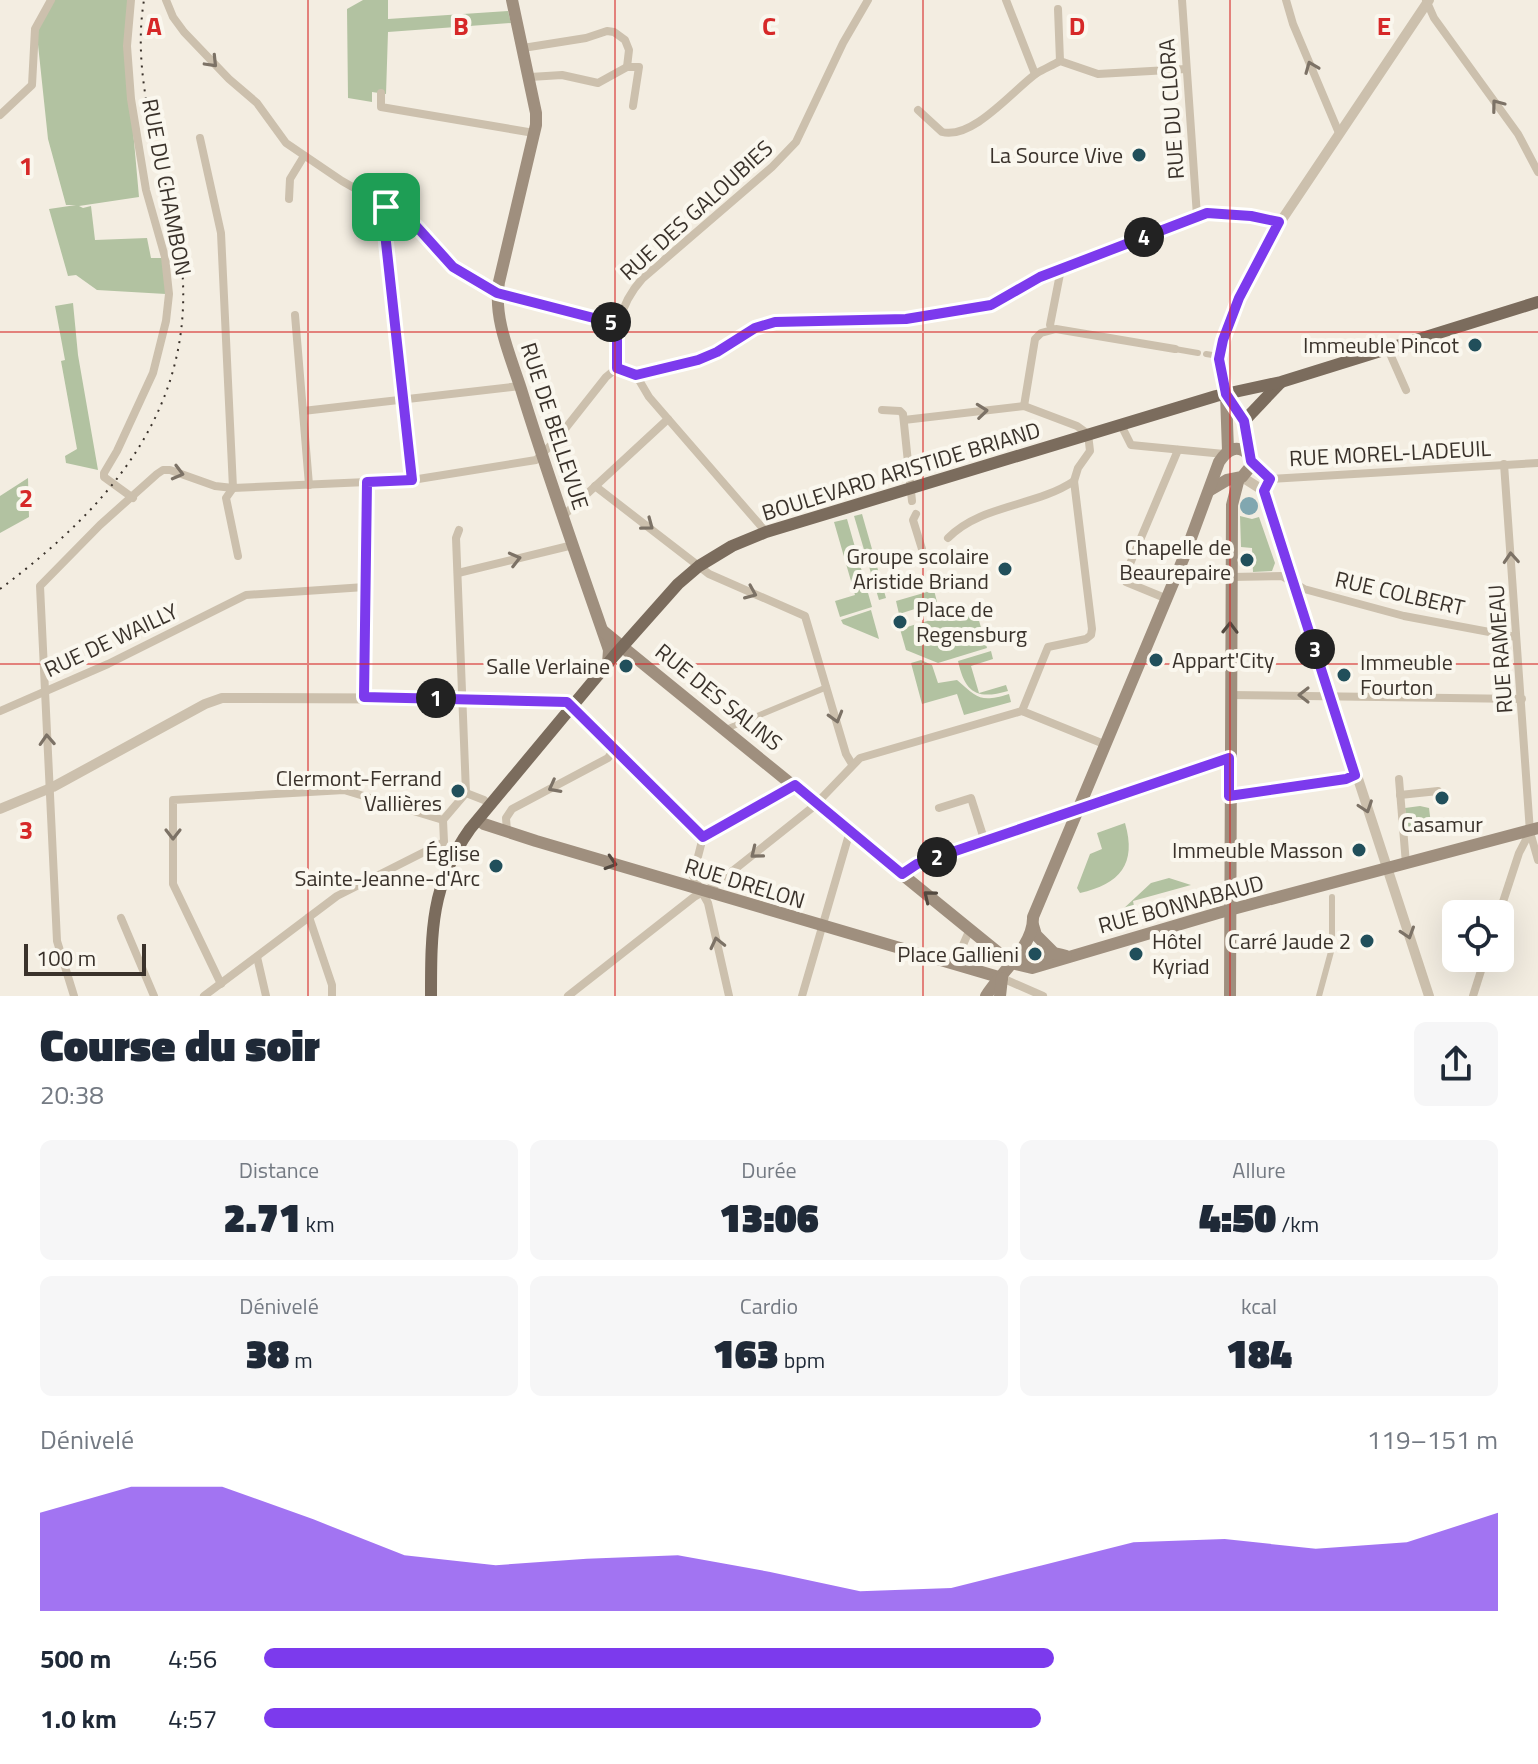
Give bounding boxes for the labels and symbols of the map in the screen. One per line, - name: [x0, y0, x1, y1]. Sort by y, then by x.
- text: A: [146, 6, 162, 45]
- text: B: [453, 6, 469, 45]
- text: C: [762, 6, 776, 45]
- text: D: [1069, 6, 1085, 45]
- text: E: [1377, 6, 1391, 45]
- street label: RUE DU CLORA: [1149, 37, 1193, 181]
- one-way arrow: [203, 53, 217, 67]
- one-way arrow: [1304, 61, 1320, 75]
- street label: RUE DU CHAMBON: [133, 96, 201, 278]
- one-way arrow: [1493, 100, 1507, 114]
- street label: RUE DES GALOUBIES: [612, 132, 780, 288]
- place label: La Source Vive: [989, 138, 1123, 172]
- text: 1: [19, 146, 33, 185]
- marker: La Source Vive: [1130, 146, 1148, 164]
- pin: [352, 173, 420, 241]
- pin: 4: [1124, 217, 1164, 257]
- pin: 5: [591, 302, 631, 342]
- place label: Immeuble Pincot: [1303, 328, 1459, 362]
- marker: Immeuble Pincot: [1466, 336, 1484, 354]
- street label: RUE DE BELLEVUE: [512, 338, 598, 514]
- one-way arrow: [975, 403, 989, 420]
- street label: BOULEVARD ARISTIDE BRIAND: [758, 412, 1044, 530]
- street label: RUE MOREL-LADEUIL: [1288, 431, 1492, 475]
- one-way arrow: [171, 464, 184, 481]
- text: 2: [19, 478, 33, 517]
- one-way arrow: [639, 516, 653, 530]
- place label: Chapelle de Beaurepaire: [1119, 530, 1231, 589]
- place label: Groupe scolaire Aristide Briand: [846, 539, 989, 598]
- one-way arrow: [508, 551, 522, 568]
- marker: Chapelle de Beaurepaire: [1238, 551, 1256, 569]
- one-way arrow: [1503, 551, 1520, 564]
- marker: Groupe scolaire Aristide Briand: [996, 560, 1014, 578]
- street label: RUE COLBERT: [1332, 562, 1469, 625]
- one-way arrow: [743, 583, 757, 600]
- street label: RUE RAMEAU: [1479, 583, 1521, 715]
- place label: Place de Regensburg: [916, 592, 1027, 651]
- street label: RUE DE WAILLY: [38, 594, 184, 686]
- marker: Place de Regensburg: [891, 613, 909, 631]
- one-way arrow: [1222, 621, 1239, 634]
- pin: 3: [1295, 629, 1335, 669]
- street label: RUE DES SALINS: [648, 635, 790, 759]
- place label: Appart'City: [1172, 643, 1275, 677]
- place label: Immeuble Fourton: [1360, 645, 1453, 704]
- place label: Salle Verlaine: [486, 649, 610, 683]
- marker: Appart'City: [1147, 651, 1165, 669]
- marker: Salle Verlaine: [617, 657, 635, 675]
- marker: Immeuble Fourton: [1335, 666, 1353, 684]
- pin: 1: [416, 678, 456, 718]
- one-way arrow: [1297, 686, 1310, 704]
- one-way arrow: [827, 710, 843, 723]
- one-way arrow: [39, 733, 56, 746]
- place label: Clermont-Ferrand Vallières: [276, 761, 442, 820]
- one-way arrow: [548, 777, 562, 792]
- marker: Clermont-Ferrand Vallières: [449, 782, 467, 800]
- marker: Casamur: [1433, 789, 1451, 807]
- one-way arrow: [1356, 799, 1372, 813]
- place label: Casamur: [1401, 807, 1483, 841]
- text: 3: [19, 810, 33, 849]
- one-way arrow: [164, 828, 182, 841]
- place label: Immeuble Masson: [1172, 833, 1343, 867]
- place label: Église Sainte-Jeanne-d'Arc: [295, 836, 480, 895]
- pin: 2: [917, 837, 957, 877]
- marker: Immeuble Masson: [1350, 841, 1368, 859]
- one-way arrow: [750, 843, 765, 857]
- street label: RUE DRELON: [681, 849, 809, 917]
- one-way arrow: [603, 854, 617, 870]
- marker: Église Sainte-Jeanne-d'Arc: [487, 857, 505, 875]
- street label: RUE BONNABAUD: [1094, 866, 1268, 942]
- one-way arrow: [924, 891, 938, 906]
- place label: Hôtel Kyriad: [1152, 924, 1210, 983]
- place label: Carré Jaude 2: [1228, 924, 1351, 958]
- one-way arrow: [1398, 925, 1414, 939]
- marker: Carré Jaude 2: [1358, 932, 1376, 950]
- one-way arrow: [709, 937, 726, 951]
- place label: Place Gallieni: [897, 937, 1019, 971]
- scale bar: [24, 940, 146, 976]
- marker: Place Gallieni: [1026, 945, 1044, 963]
- marker: Hôtel Kyriad: [1127, 945, 1145, 963]

